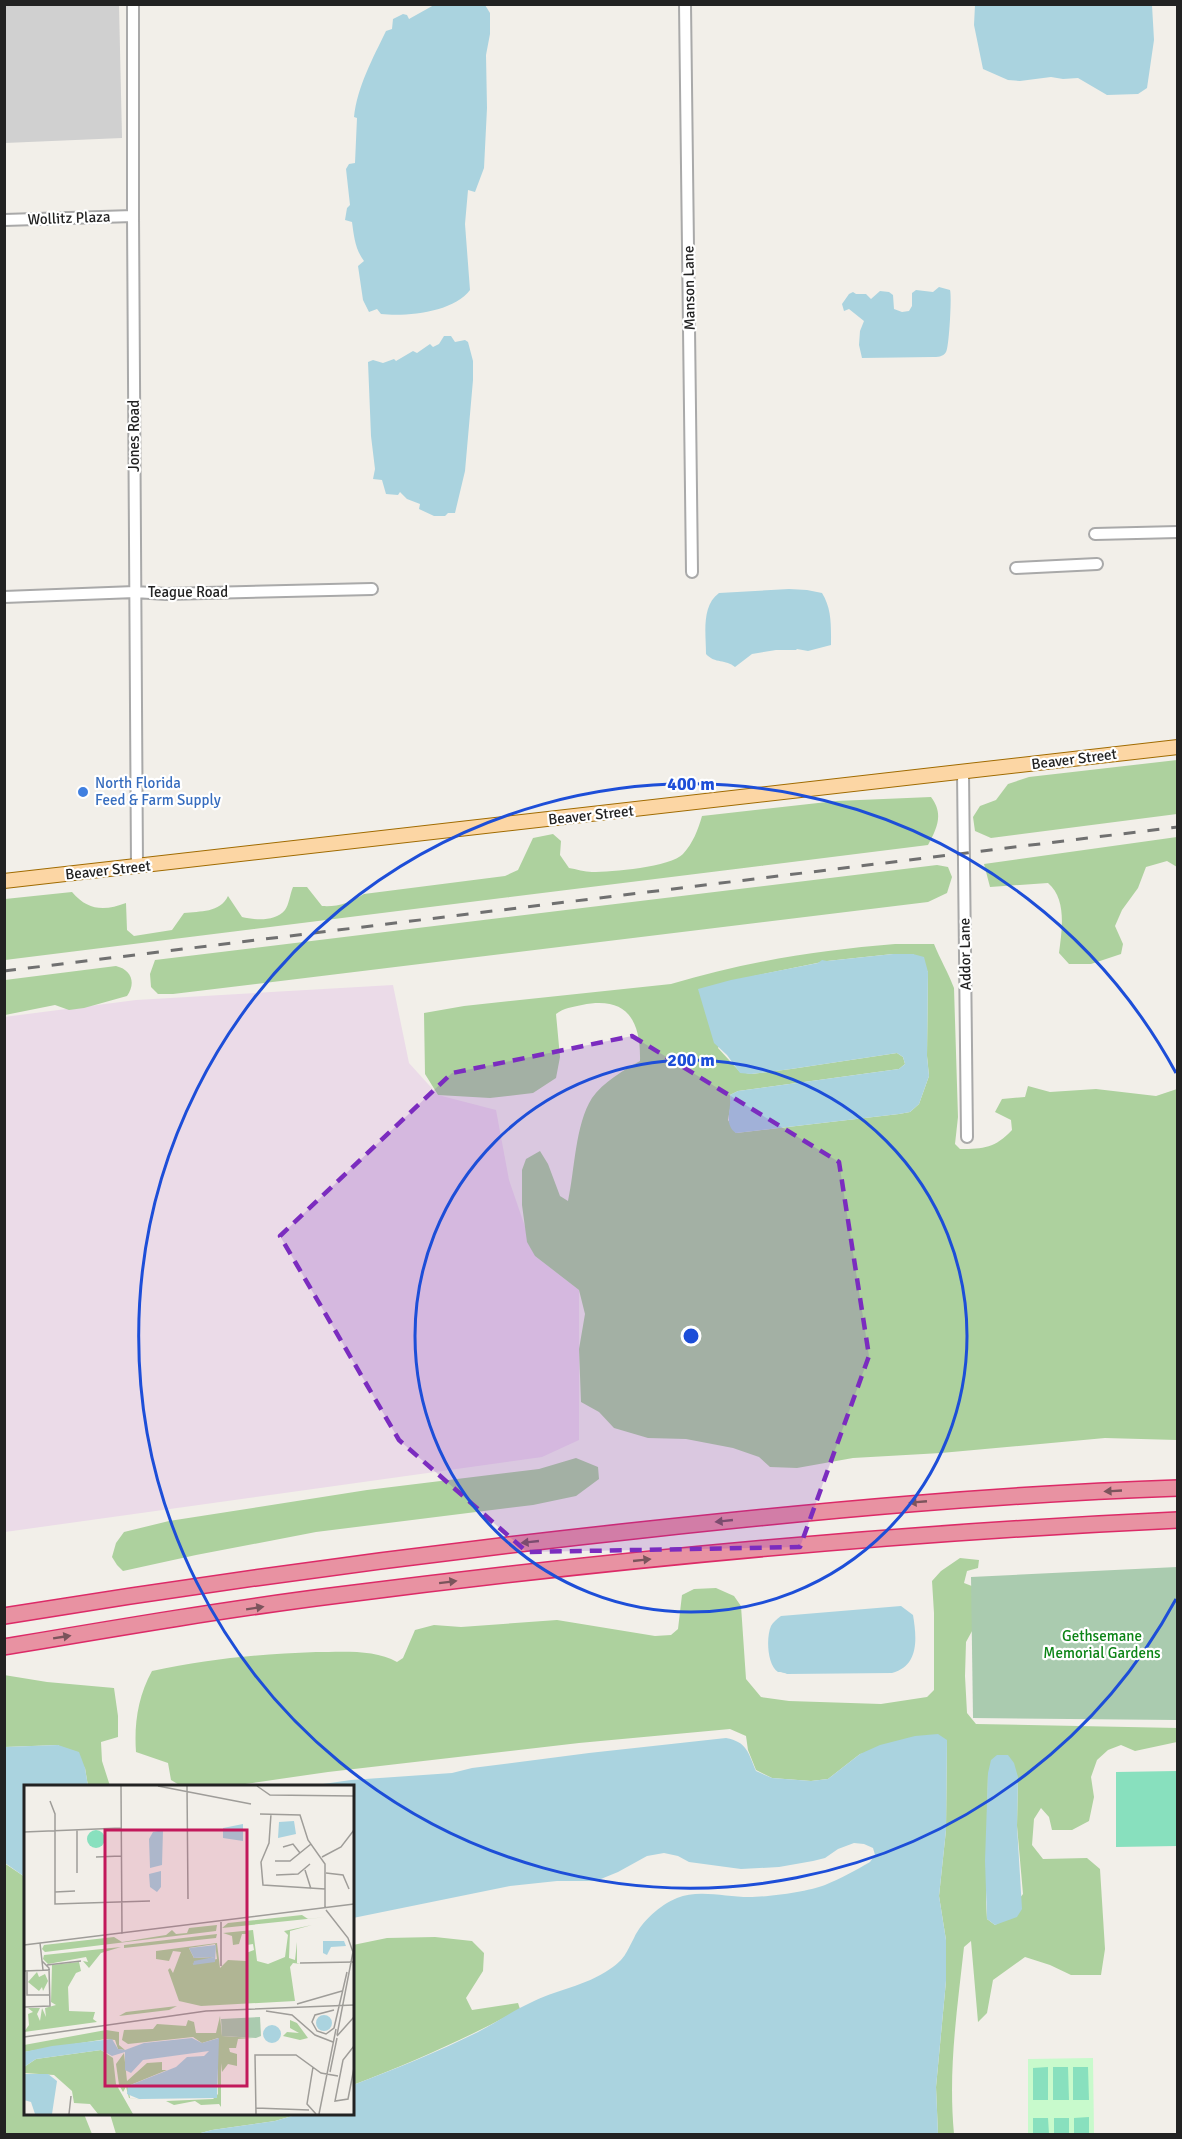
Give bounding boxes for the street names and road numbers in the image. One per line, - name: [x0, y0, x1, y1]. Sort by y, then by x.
- street label: Wollitz Plaza: [27, 208, 111, 228]
- street label: Manson Lane: [679, 245, 699, 331]
- street label: Jones Road: [125, 400, 143, 472]
- street label: Teague Road: [148, 583, 228, 601]
- street label: Beaver Street: [1030, 745, 1118, 773]
- street label: Beaver Street: [547, 802, 635, 828]
- street label: Beaver Street: [64, 857, 152, 883]
- street label: Addor Lane: [955, 918, 975, 990]

